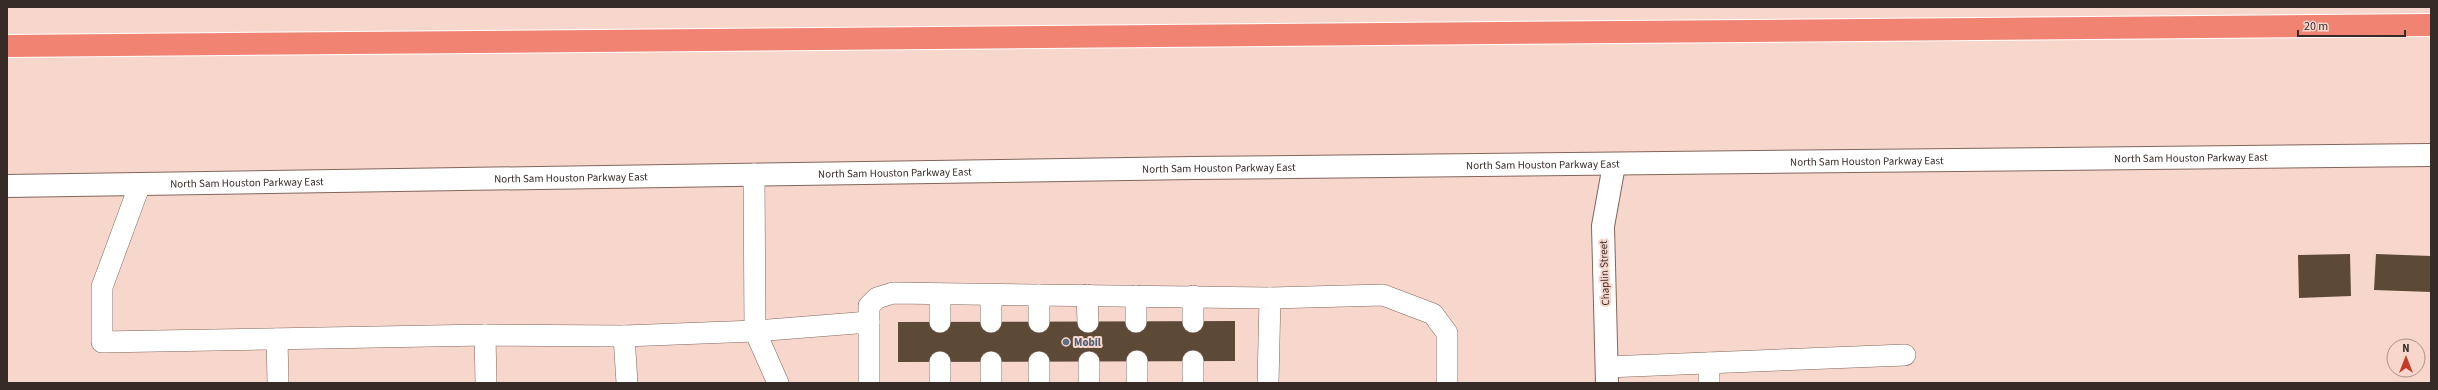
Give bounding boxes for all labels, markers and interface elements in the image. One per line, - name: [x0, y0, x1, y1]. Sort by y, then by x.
- scale bar: [2298, 12, 2405, 38]
- text: 20 m: [2304, 18, 2328, 35]
- street label: North Sam Houston Parkway East: [2114, 150, 2268, 166]
- street label: North Sam Houston Parkway East: [1790, 153, 1944, 170]
- street label: North Sam Houston Parkway East: [1466, 157, 1620, 173]
- street label: North Sam Houston Parkway East: [1142, 160, 1296, 177]
- street label: North Sam Houston Parkway East: [818, 164, 972, 182]
- street label: North Sam Houston Parkway East: [494, 169, 648, 187]
- street label: North Sam Houston Parkway East: [170, 174, 324, 192]
- street label: Chaplin Street: [1596, 240, 1613, 306]
- place label: Mobil: [1074, 335, 1102, 350]
- marker: Mobil: [1061, 337, 1071, 347]
- north arrow: [2386, 338, 2426, 378]
- text: N: [2402, 341, 2410, 356]

